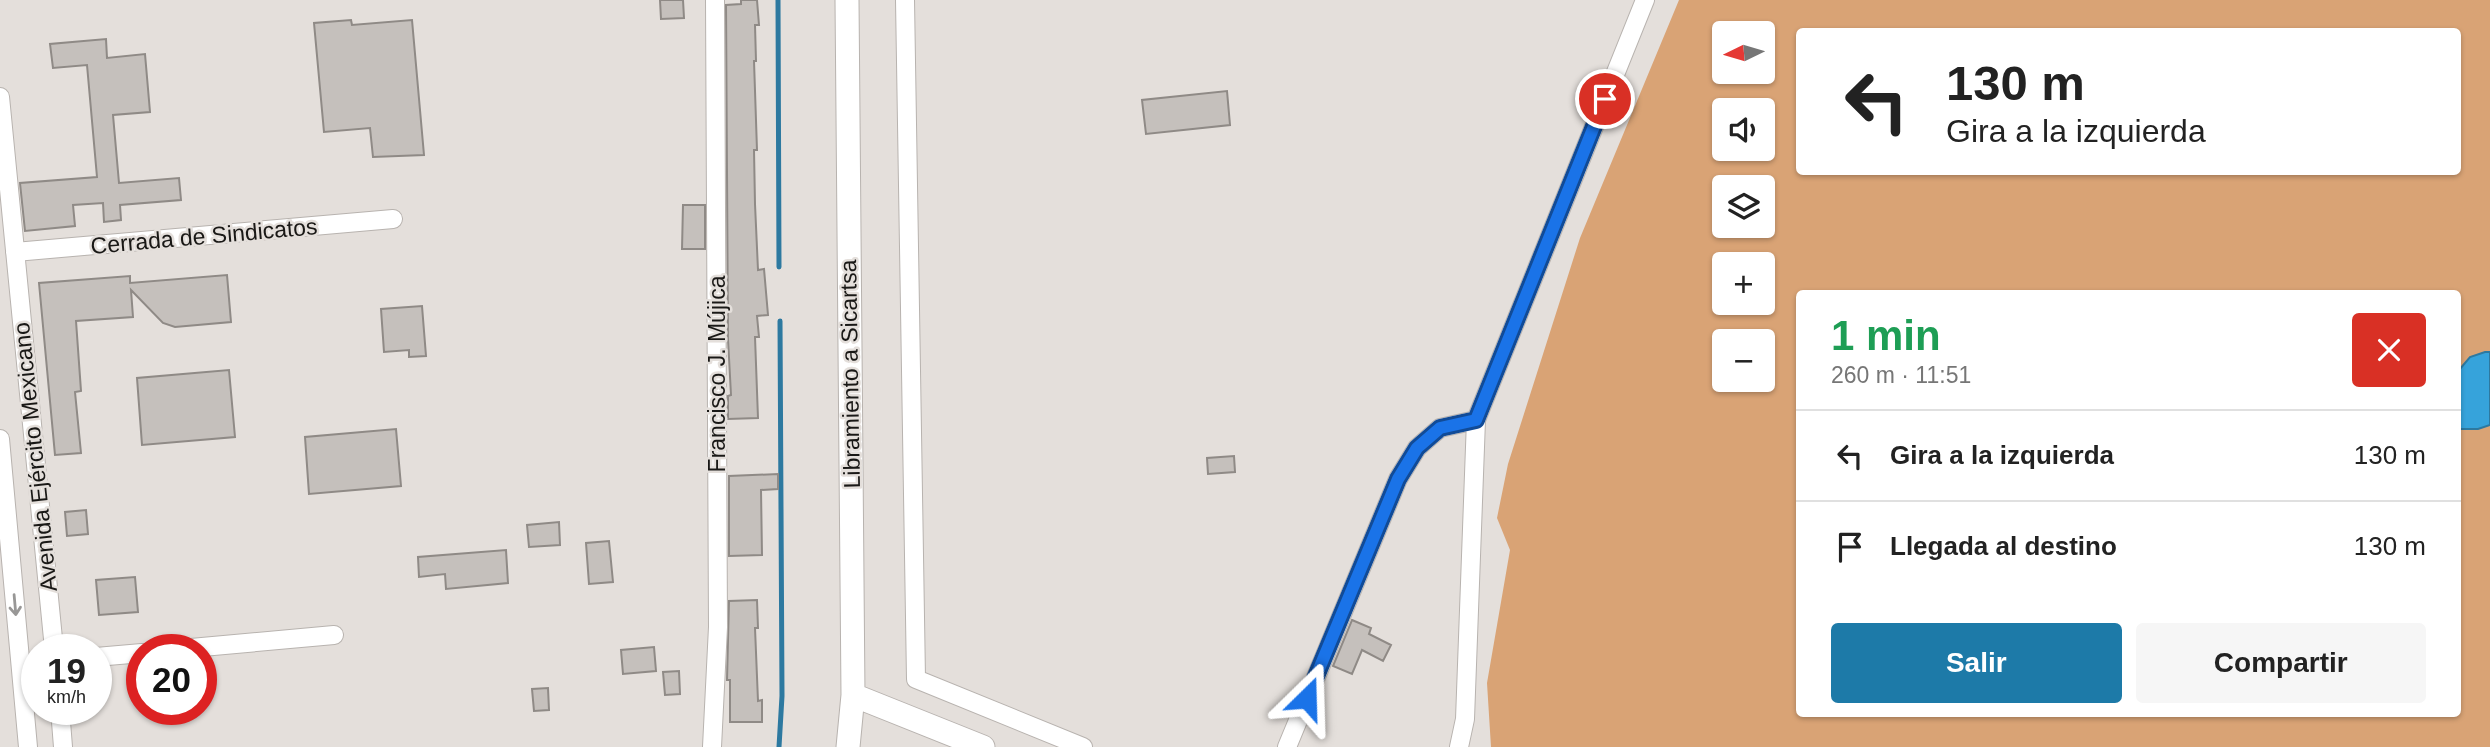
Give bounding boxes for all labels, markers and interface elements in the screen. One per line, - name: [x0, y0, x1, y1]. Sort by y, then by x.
- north arrow: [1712, 21, 1774, 84]
- map controls: [1712, 21, 1775, 392]
- icon: left: [1831, 56, 1922, 147]
- text: 130 m: [1946, 56, 2085, 110]
- pin: [1575, 69, 1635, 129]
- icon: arrive: [1586, 80, 1624, 118]
- button: sound: [1712, 98, 1775, 161]
- text: Gira a la izquierda: [1946, 113, 2206, 149]
- button: layers: [1712, 175, 1775, 238]
- street label: Cerrada de Sindicatos: [90, 213, 318, 259]
- button: +: [1712, 252, 1775, 315]
- street label: Libramiento a Sicartsa: [835, 259, 865, 489]
- street label: Francisco J. Mújica: [704, 275, 730, 472]
- text: 1 min: [1831, 312, 1941, 359]
- button: close: [2352, 313, 2426, 387]
- street label: Avenida Ejército Mexicano: [8, 321, 62, 593]
- button: −: [1712, 329, 1775, 392]
- text: 260 m · 11:51: [1831, 362, 1971, 388]
- icon: left: [1831, 437, 1869, 475]
- text: Gira a la izquierda: [1890, 440, 2114, 470]
- text: 130 m: [2354, 440, 2426, 470]
- icon: arrive: [1831, 528, 1869, 566]
- text: Llegada al destino: [1890, 531, 2117, 561]
- text: 130 m: [2354, 531, 2426, 561]
- one-way arrow: [9, 593, 22, 616]
- button: Salir: [1831, 623, 2122, 703]
- button: Compartir: [2136, 623, 2426, 703]
- speed limit sign: 20: [126, 634, 217, 725]
- text: 19: [47, 651, 86, 690]
- position arrow: [1270, 661, 1344, 735]
- text: km/h: [47, 687, 86, 707]

